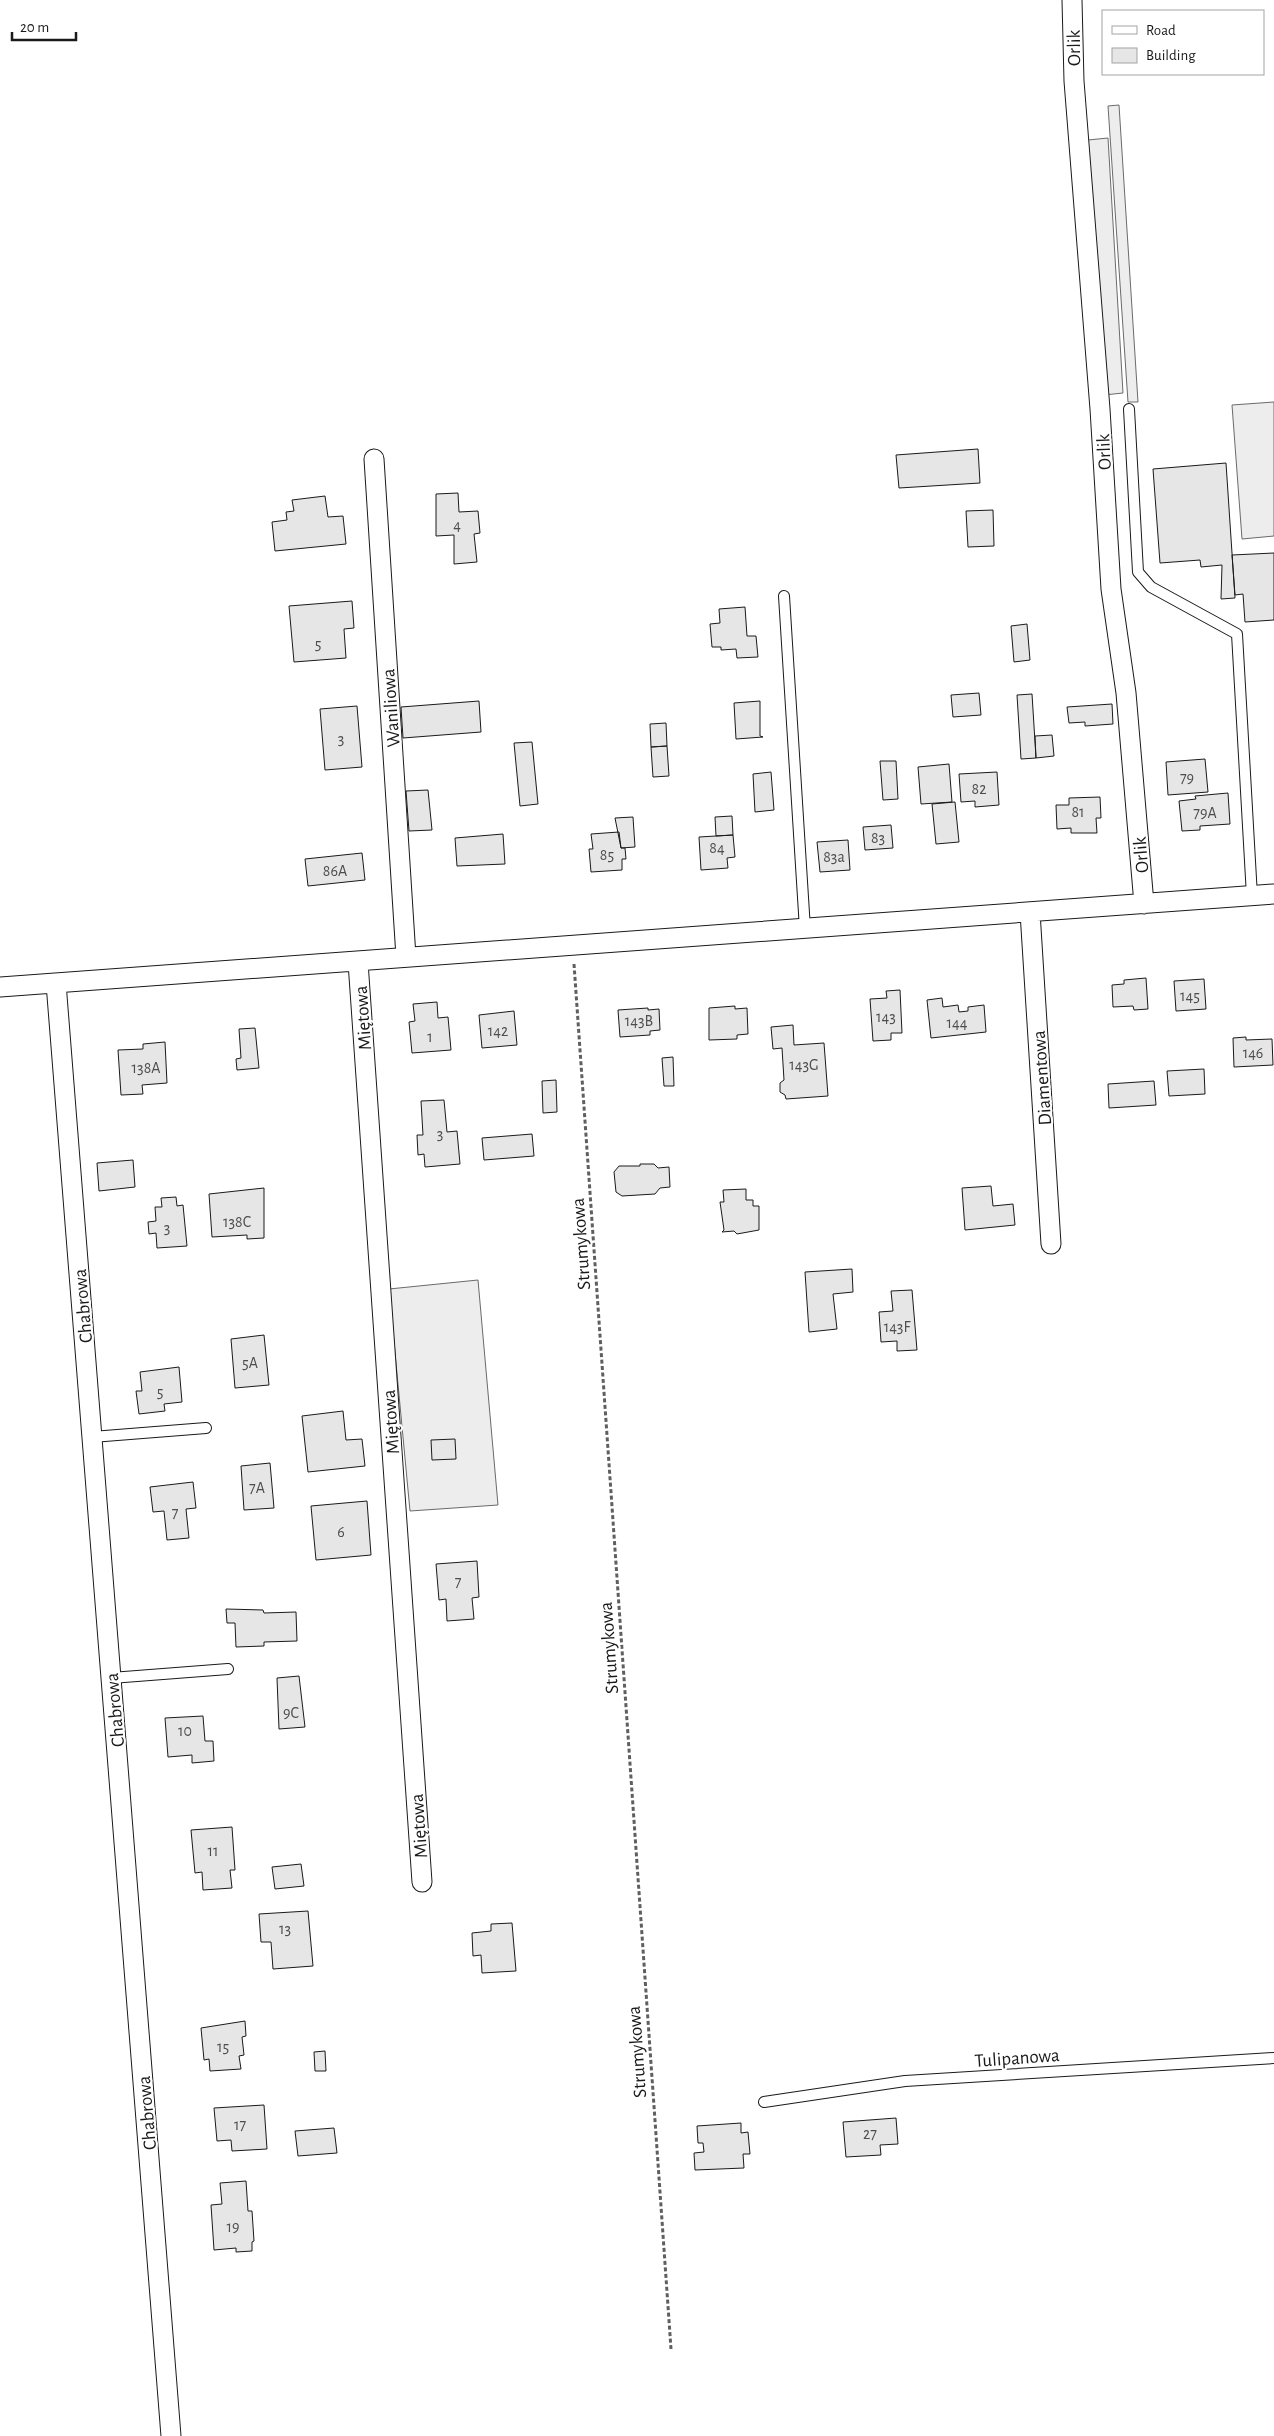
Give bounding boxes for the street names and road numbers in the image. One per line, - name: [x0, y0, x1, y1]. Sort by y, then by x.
- street label: Orlik: [1065, 29, 1084, 66]
- street label: Orlik: [1094, 433, 1115, 470]
- street label: Waniliowa: [379, 668, 404, 748]
- street label: Orlik: [1130, 836, 1153, 874]
- street label: Miętowa: [352, 985, 375, 1051]
- street label: Diamentowa: [1030, 1029, 1055, 1126]
- street label: Strumykowa: [569, 1197, 594, 1291]
- street label: Chabrowa: [71, 1268, 96, 1344]
- street label: Miętowa: [380, 1389, 403, 1455]
- street label: Strumykowa: [597, 1601, 622, 1695]
- street label: Chabrowa: [103, 1672, 128, 1748]
- street label: Miętowa: [408, 1793, 431, 1859]
- street label: Strumykowa: [625, 2005, 650, 2099]
- street label: Tulipanowa: [974, 2046, 1061, 2071]
- street label: Chabrowa: [135, 2075, 160, 2151]

